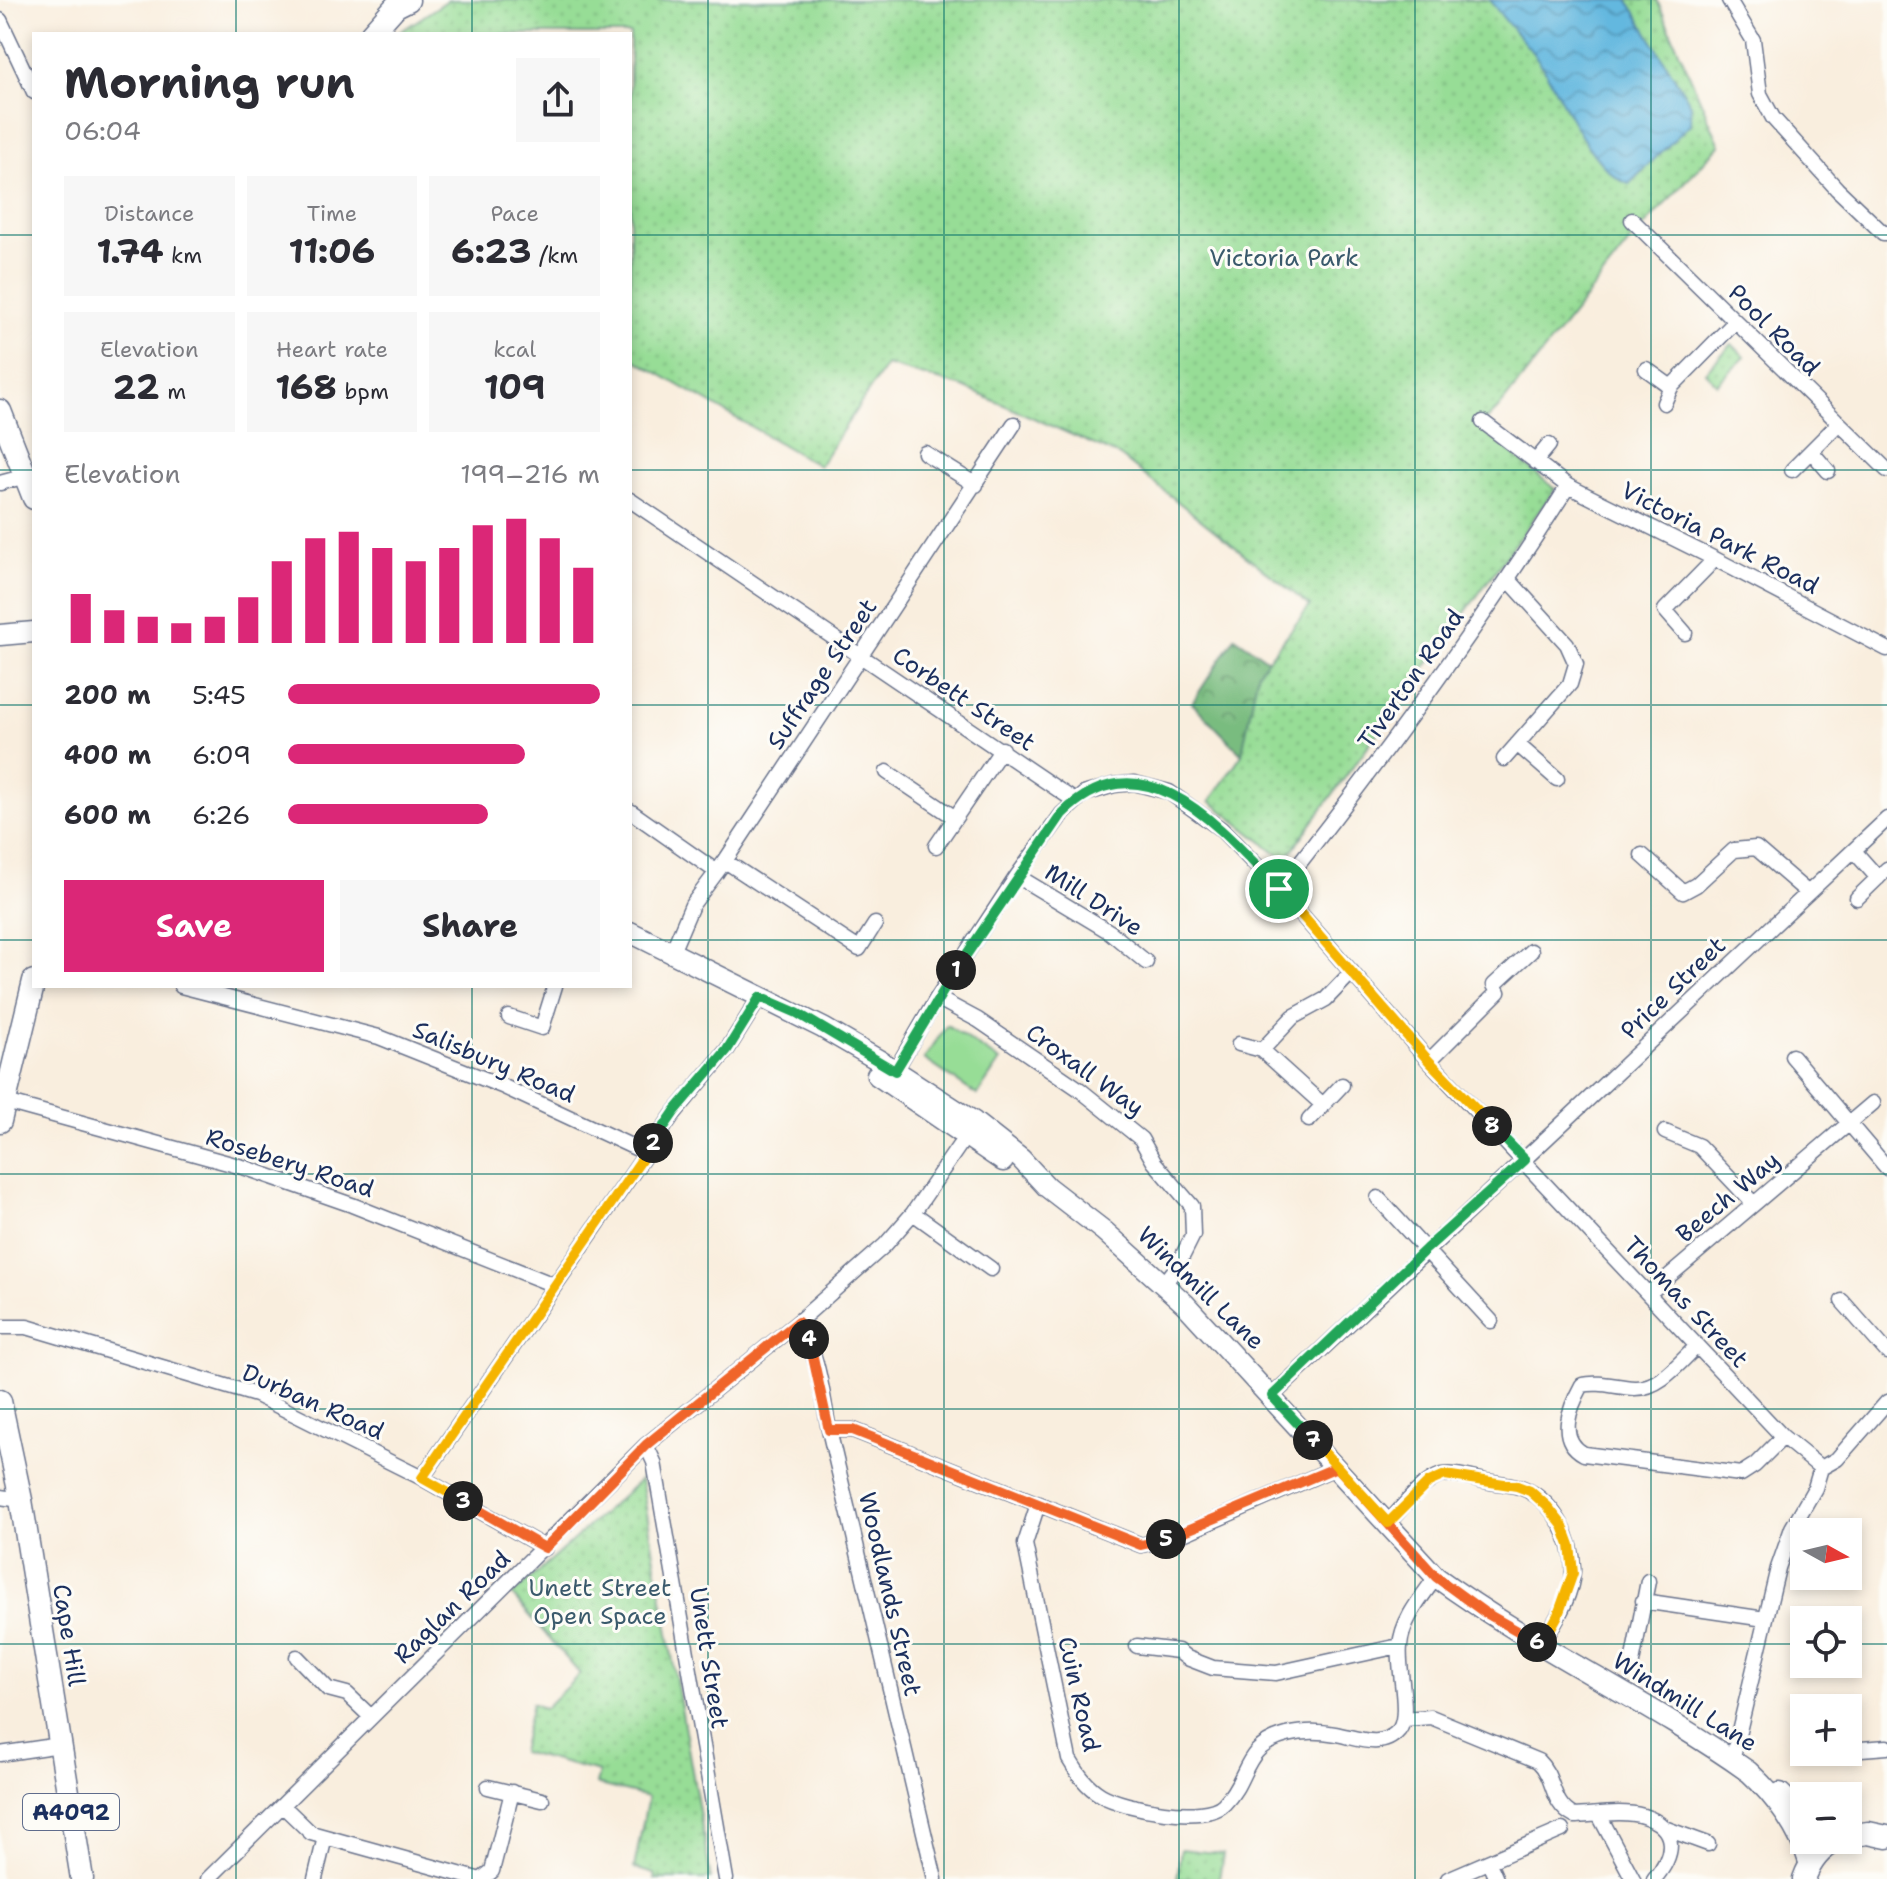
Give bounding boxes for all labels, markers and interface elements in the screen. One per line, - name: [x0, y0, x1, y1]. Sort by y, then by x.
- text: Morning run: [64, 53, 355, 112]
- button: share: [516, 58, 600, 142]
- text: 06:04: [64, 113, 141, 148]
- text: Distance: [104, 199, 194, 228]
- text: Time: [307, 199, 357, 228]
- text: Pace: [490, 199, 539, 228]
- text: 1.74: [96, 228, 164, 274]
- text: 11:06: [289, 228, 375, 274]
- text: 6:23: [451, 228, 531, 274]
- text: km: [164, 241, 202, 270]
- text: /km: [531, 241, 578, 270]
- park label: Victoria Park: [1209, 242, 1359, 274]
- street label: Pool Road: [1721, 277, 1827, 383]
- text: Elevation: [100, 335, 199, 364]
- text: Heart rate: [276, 335, 388, 364]
- text: kcal: [493, 335, 536, 364]
- text: 22: [113, 364, 160, 410]
- text: 168: [275, 364, 337, 410]
- text: 109: [484, 364, 546, 410]
- text: m: [160, 377, 186, 406]
- text: bpm: [337, 377, 389, 406]
- text: Elevation: [64, 456, 180, 491]
- text: 199–216 m: [460, 456, 600, 491]
- street label: Victoria Park Road: [1616, 474, 1824, 602]
- street label: Suffrage Street: [760, 592, 884, 756]
- street label: Tiverton Road: [1351, 602, 1471, 756]
- street label: Corbett Street: [886, 639, 1042, 759]
- text: 200 m: [64, 677, 151, 712]
- text: 5:45: [192, 677, 246, 712]
- text: 400 m: [64, 737, 151, 772]
- text: 6:09: [192, 737, 251, 772]
- text: 600 m: [64, 797, 151, 832]
- text: 6:26: [192, 797, 250, 832]
- pin: [1245, 855, 1313, 923]
- street label: Mill Drive: [1039, 856, 1149, 944]
- icon: arrive: [1257, 867, 1301, 911]
- button: Save: [64, 880, 324, 972]
- button: Share: [340, 880, 600, 972]
- street label: Price Street: [1614, 930, 1732, 1046]
- pin: 1: [936, 950, 976, 990]
- text: 1: [951, 955, 961, 984]
- street label: Salisbury Road: [408, 1013, 580, 1111]
- street label: Croxall Way: [1020, 1016, 1150, 1124]
- pin: 8: [1472, 1106, 1512, 1146]
- text: 8: [1484, 1111, 1500, 1140]
- street label: Rosebery Road: [202, 1121, 378, 1205]
- pin: 2: [633, 1123, 673, 1163]
- text: 2: [645, 1128, 661, 1157]
- street label: Beech Way: [1669, 1144, 1787, 1250]
- street label: Windmill Lane: [1131, 1219, 1271, 1357]
- street label: Thomas Street: [1617, 1229, 1755, 1375]
- pin: 4: [789, 1319, 829, 1359]
- text: 4: [801, 1324, 817, 1353]
- street label: Durban Road: [237, 1356, 389, 1448]
- pin: 7: [1293, 1420, 1333, 1460]
- text: 7: [1305, 1425, 1321, 1454]
- pin: 3: [443, 1481, 483, 1521]
- text: 3: [455, 1486, 471, 1515]
- street label: Woodlands Street: [851, 1489, 929, 1699]
- north arrow: [1790, 1518, 1862, 1590]
- map controls: [1790, 1518, 1862, 1854]
- pin: 5: [1146, 1519, 1186, 1559]
- text: 5: [1159, 1524, 1173, 1553]
- street label: Raglan Road: [387, 1543, 517, 1671]
- park label: Unett Street Open Space: [528, 1572, 672, 1632]
- street label: Cape Hill: [45, 1582, 93, 1689]
- street label: Unett Street: [682, 1585, 736, 1731]
- button: locate: [1790, 1606, 1862, 1678]
- pin: 6: [1517, 1622, 1557, 1662]
- text: 6: [1529, 1627, 1545, 1656]
- street label: Cuin Road: [1050, 1633, 1108, 1755]
- street label: Windmill Lane: [1607, 1645, 1763, 1759]
- button: +: [1790, 1694, 1862, 1766]
- button: −: [1790, 1782, 1862, 1854]
- road number: A4092: [23, 1794, 119, 1830]

